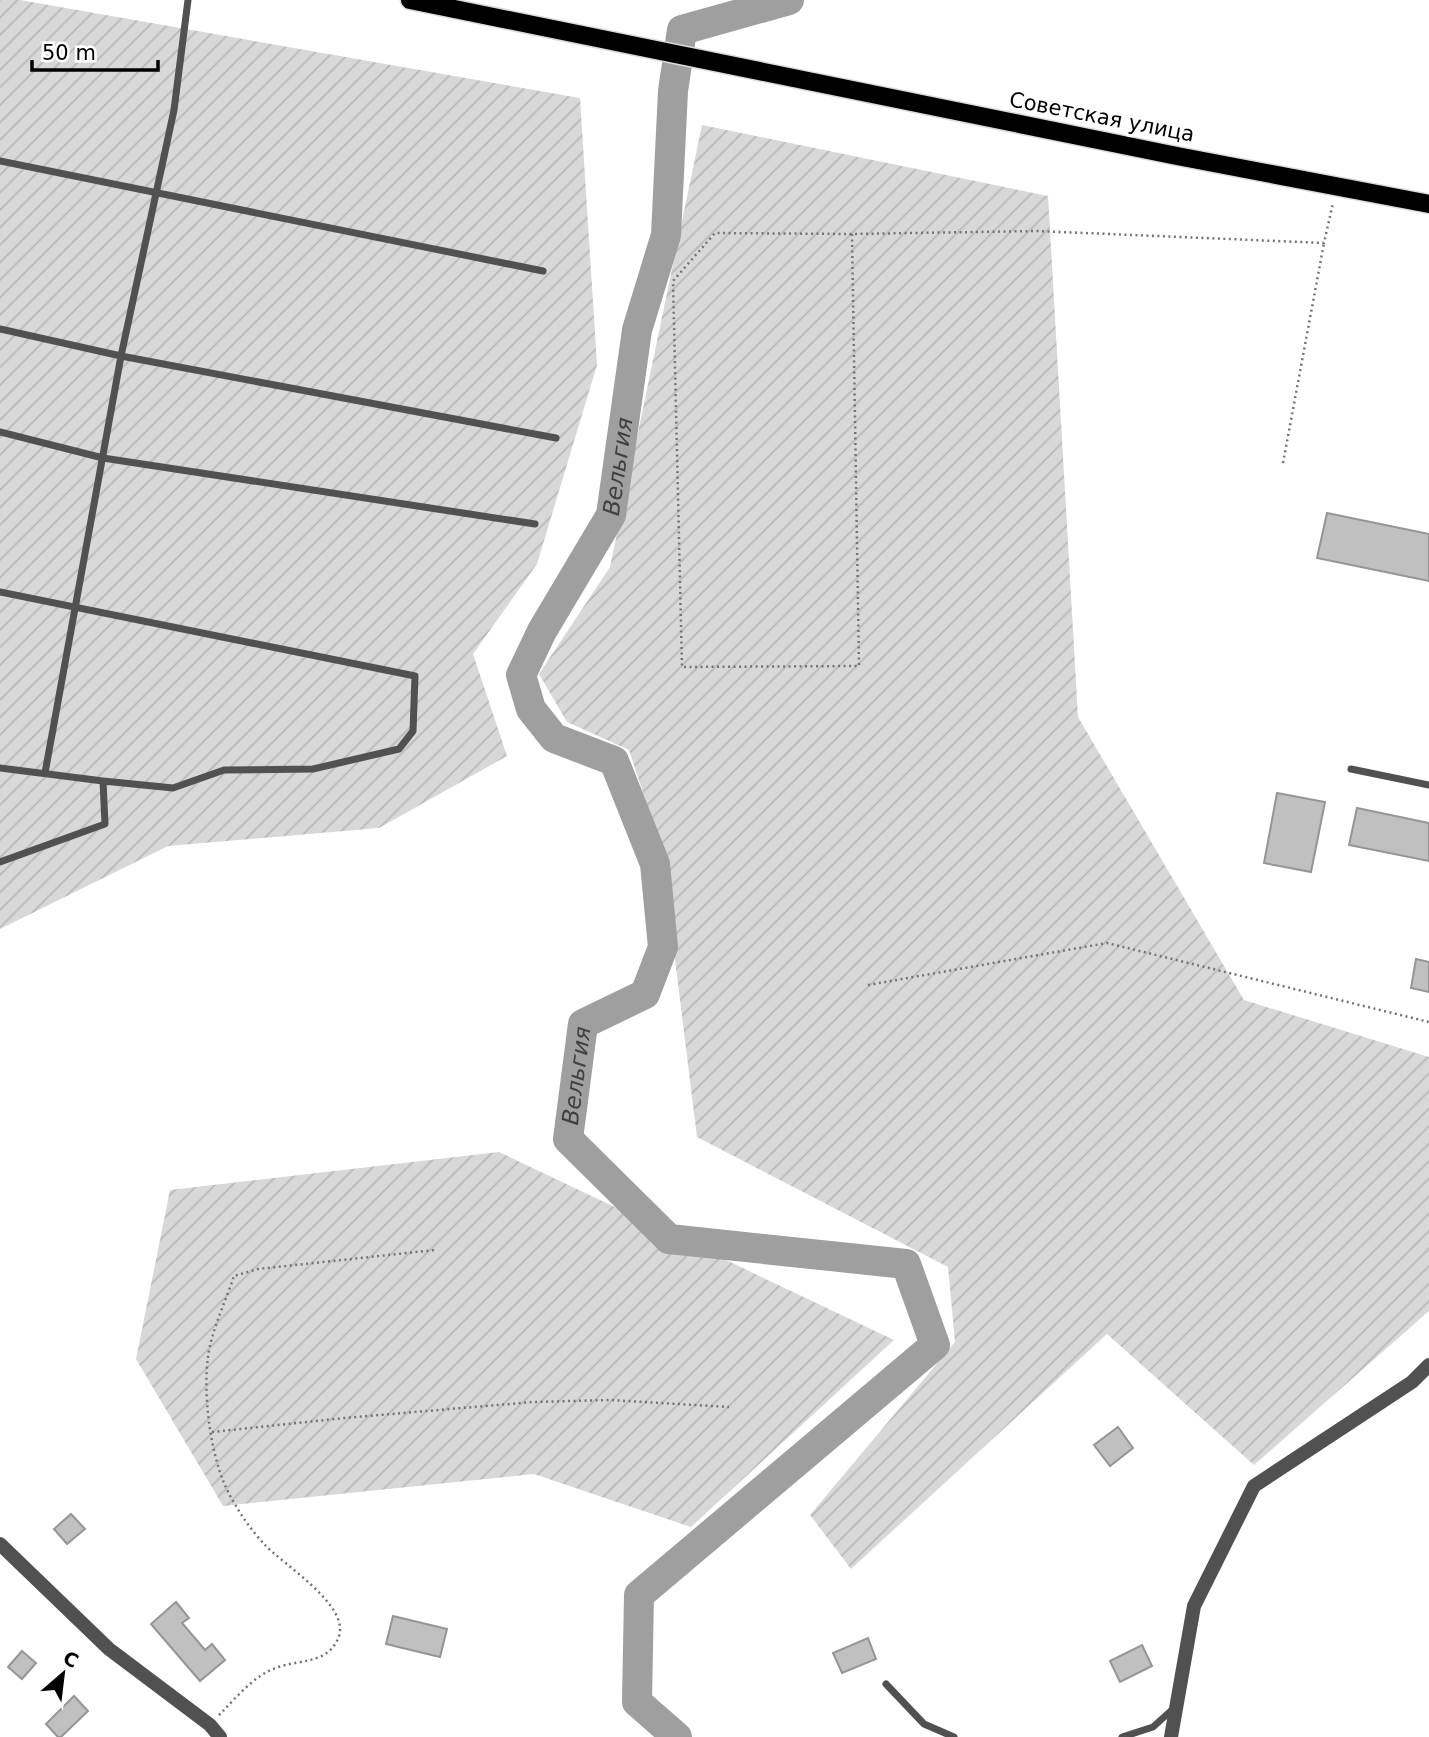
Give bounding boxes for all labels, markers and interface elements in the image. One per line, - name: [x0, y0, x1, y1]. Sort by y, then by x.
- scale bar: [32, 28, 158, 72]
- text: 50 m: [42, 41, 96, 65]
- street label: Советская улица: [1007, 87, 1197, 147]
- water label: Вельгия: [598, 415, 638, 517]
- water label: Вельгия: [557, 1025, 596, 1126]
- north arrow: [28, 1639, 98, 1709]
- text: С: [60, 1646, 82, 1672]

